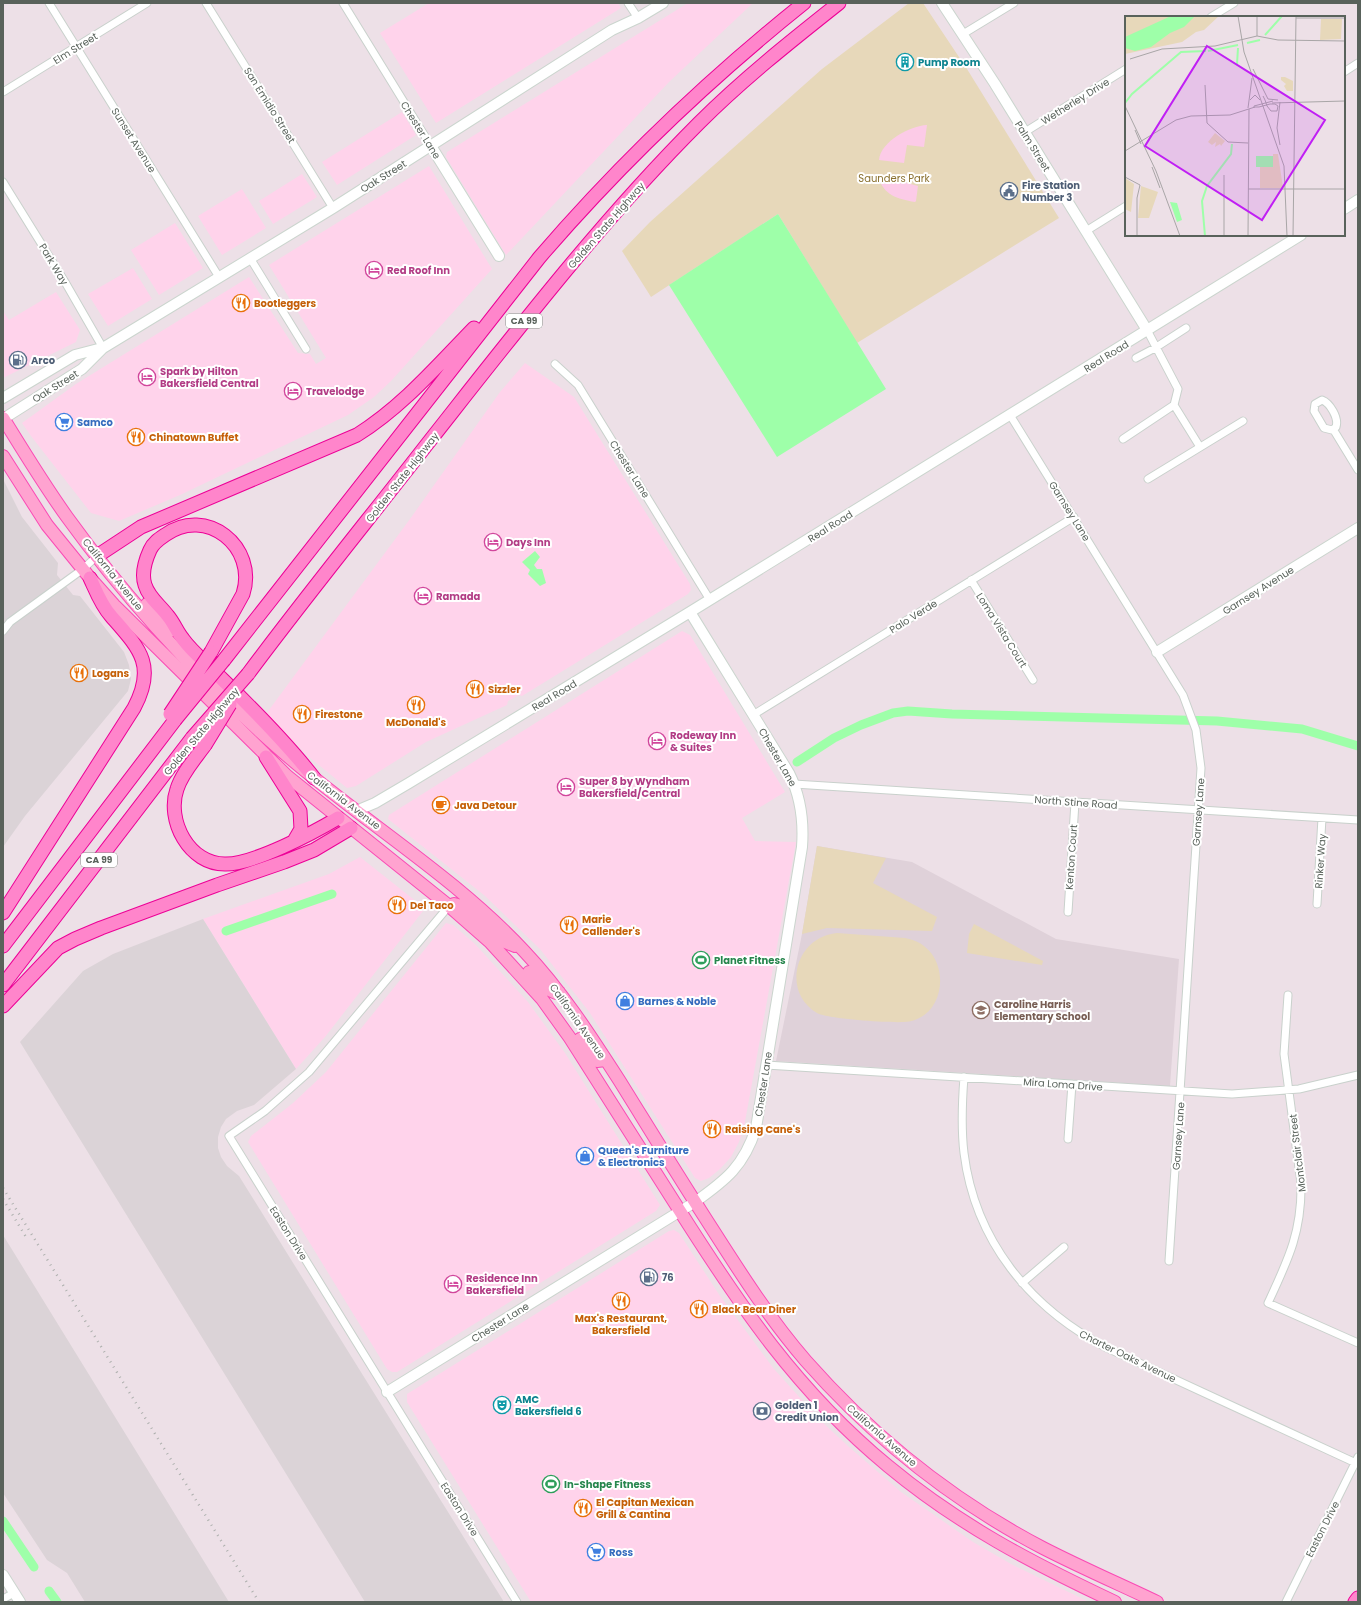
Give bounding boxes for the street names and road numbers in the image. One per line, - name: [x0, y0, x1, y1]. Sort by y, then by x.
- street label: Elm Street: [50, 29, 101, 68]
- street label: San Emidio Street: [240, 64, 299, 146]
- street label: Wetherley Drive: [1038, 74, 1112, 128]
- street label: Chester Lane: [397, 99, 444, 162]
- street label: Sunset Avenue: [108, 105, 160, 176]
- street label: Palm Street: [1011, 118, 1054, 175]
- street label: Oak Street: [357, 156, 409, 196]
- street label: Golden State Highway: [564, 178, 649, 272]
- street label: Park Way: [35, 241, 72, 288]
- road number: CA 99: [506, 314, 542, 328]
- street label: Real Road: [1081, 337, 1132, 376]
- street label: Oak Street: [29, 366, 81, 406]
- street label: Golden State Highway: [362, 429, 443, 525]
- street label: Chester Lane: [606, 438, 653, 501]
- street label: Garnsey Lane: [1045, 478, 1094, 544]
- street label: Real Road: [805, 507, 856, 546]
- street label: California Avenue: [79, 535, 146, 613]
- street label: Garnsey Avenue: [1220, 562, 1297, 618]
- street label: Loma Vista Court: [972, 590, 1031, 671]
- street label: Palo Verde: [887, 596, 940, 637]
- street label: Real Road: [529, 676, 580, 715]
- street label: Golden State Highway: [160, 684, 243, 779]
- street label: Chester Lane: [755, 725, 800, 789]
- street label: California Avenue: [304, 768, 384, 833]
- street label: Garnsey Lane: [1189, 778, 1208, 847]
- street label: North Stine Road: [1034, 792, 1118, 813]
- street label: Kenton Court: [1062, 823, 1081, 890]
- street label: Rinker Way: [1311, 833, 1330, 889]
- road number: CA 99: [81, 853, 117, 867]
- street label: California Avenue: [546, 981, 609, 1062]
- street label: Chester Lane: [751, 1051, 776, 1118]
- street label: Mira Loma Drive: [1023, 1074, 1103, 1095]
- street label: Garnsey Lane: [1169, 1102, 1188, 1171]
- street label: Montclair Street: [1285, 1113, 1310, 1193]
- street label: Easton Drive: [266, 1203, 311, 1263]
- street label: Chester Lane: [469, 1299, 532, 1346]
- street label: Charter Oaks Avenue: [1077, 1326, 1179, 1386]
- street label: California Avenue: [843, 1401, 920, 1470]
- street label: Easton Drive: [437, 1479, 482, 1539]
- street label: Easton Drive: [1302, 1499, 1343, 1560]

